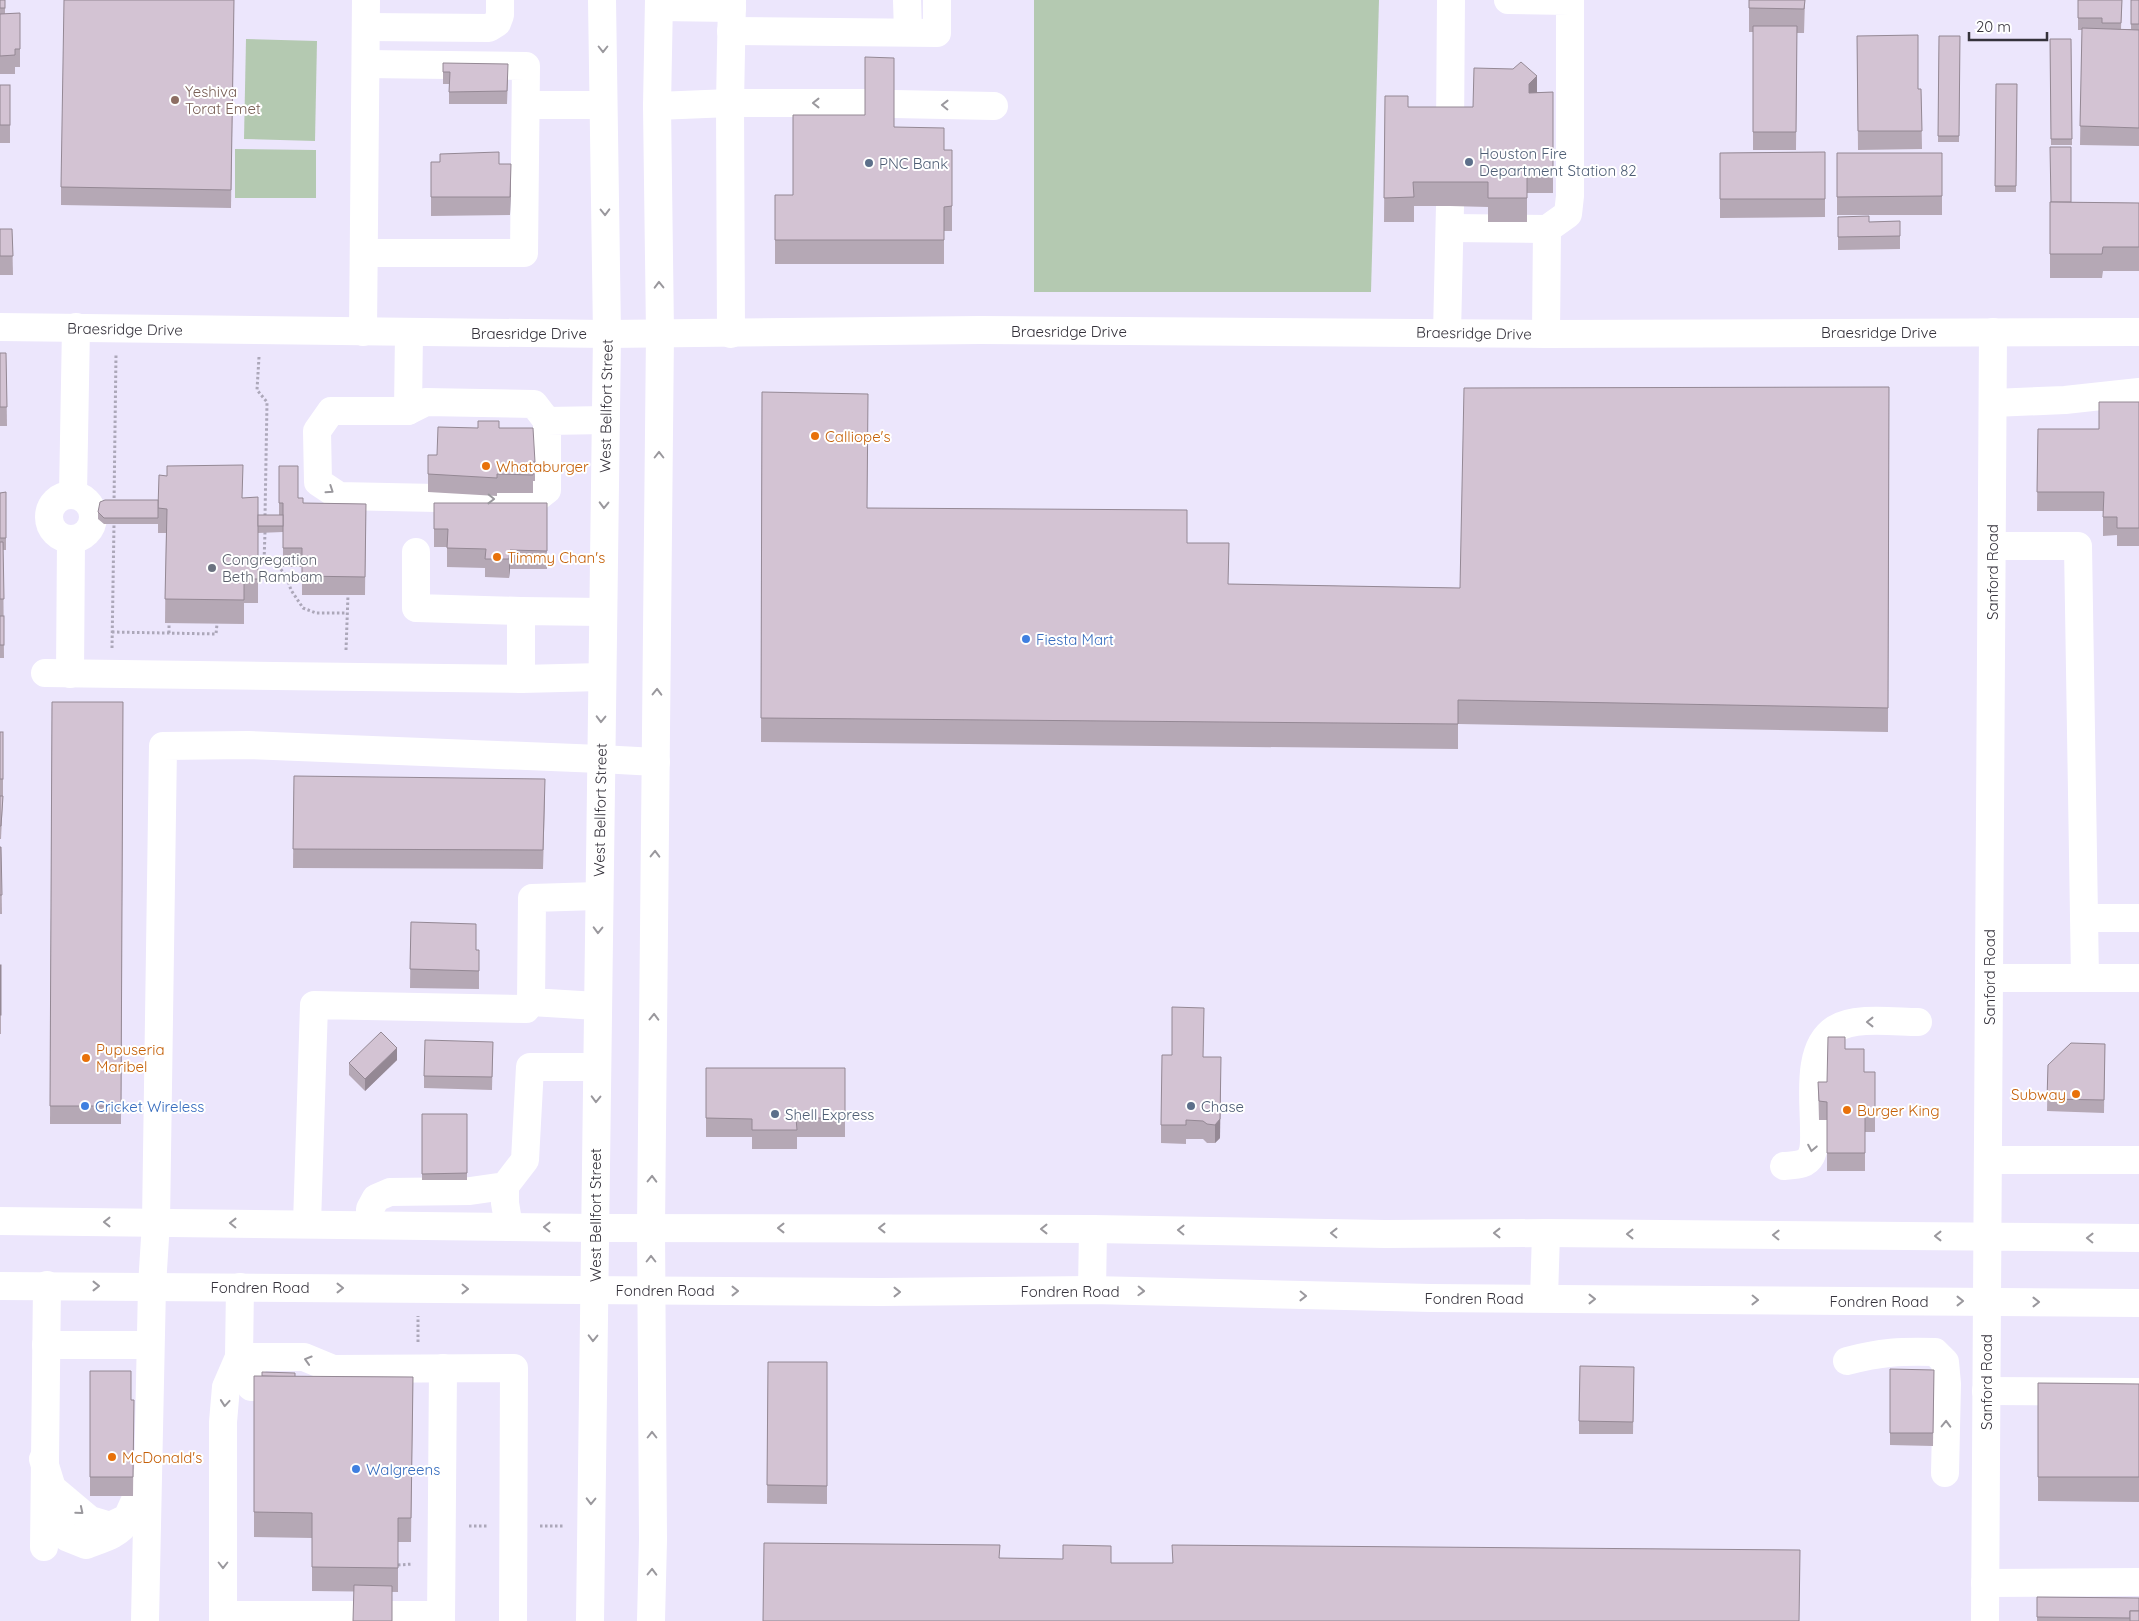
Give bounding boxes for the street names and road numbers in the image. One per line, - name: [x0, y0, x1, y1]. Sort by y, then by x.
- street label: Braesridge Drive: [67, 318, 183, 340]
- street label: Braesridge Drive: [1011, 322, 1127, 341]
- street label: Braesridge Drive: [1416, 322, 1532, 344]
- street label: Braesridge Drive: [1821, 323, 1937, 342]
- street label: Braesridge Drive: [471, 324, 587, 343]
- street label: West Bellfort Street: [595, 339, 617, 473]
- street label: Sanford Road: [1983, 524, 2002, 620]
- street label: West Bellfort Street: [589, 743, 611, 877]
- street label: Sanford Road: [1980, 929, 1999, 1025]
- street label: West Bellfort Street: [586, 1148, 605, 1282]
- street label: Fondren Road: [211, 1278, 310, 1297]
- street label: Fondren Road: [616, 1281, 715, 1300]
- street label: Fondren Road: [1021, 1282, 1120, 1301]
- street label: Fondren Road: [1425, 1289, 1524, 1308]
- street label: Fondren Road: [1830, 1292, 1929, 1311]
- street label: Sanford Road: [1977, 1334, 1996, 1430]

